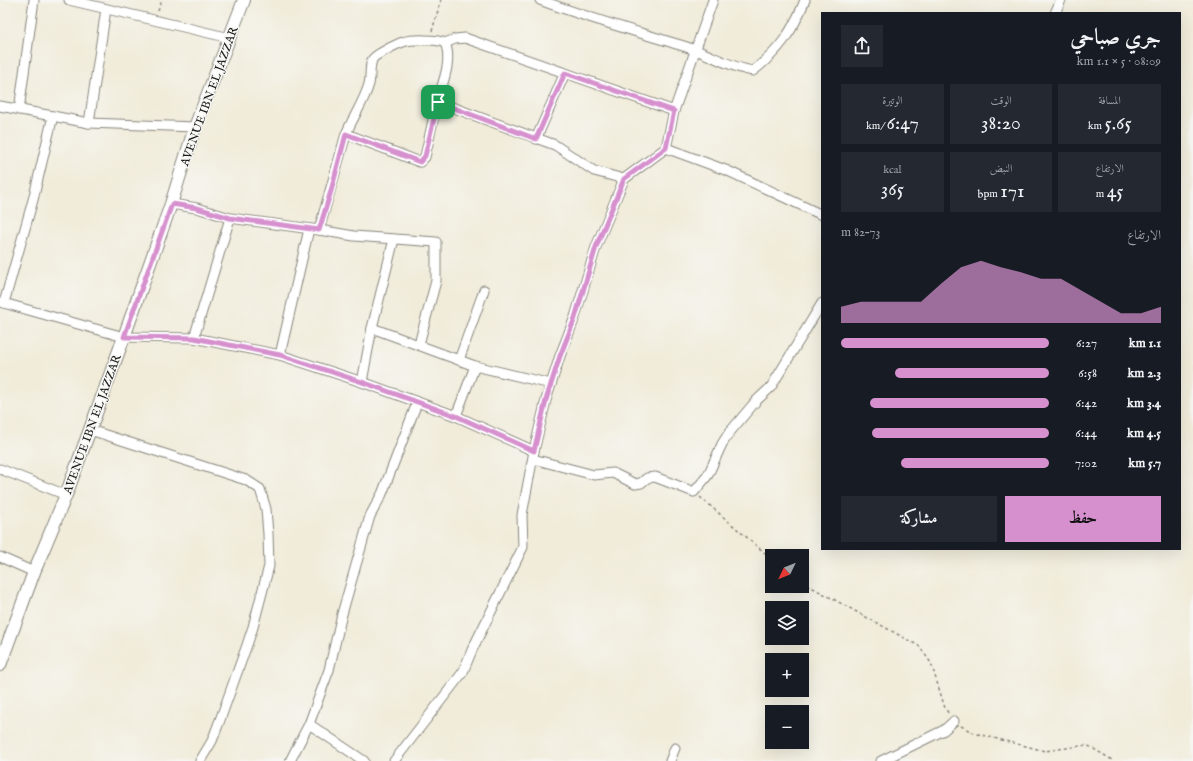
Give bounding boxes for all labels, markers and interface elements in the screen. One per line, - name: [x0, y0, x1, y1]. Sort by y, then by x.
- street label: AVENUE IBN EL JAZZAR: [177, 23, 243, 169]
- text: جري صباحي: [1070, 24, 1161, 52]
- button: share: [841, 25, 883, 67]
- text: 08:09 · 5 × 1.1 km: [1077, 53, 1161, 70]
- pin: [421, 85, 455, 119]
- icon: arrive: [427, 91, 449, 113]
- text: الوتيرة: [882, 94, 902, 108]
- text: الوقت: [990, 94, 1012, 108]
- text: المسافة: [1098, 94, 1121, 108]
- text: 6:47: [886, 111, 919, 136]
- text: 38:20: [981, 111, 1021, 136]
- text: 5.65: [1104, 111, 1132, 136]
- text: /km: [866, 119, 886, 133]
- text: km: [1088, 119, 1104, 133]
- text: النبض: [990, 162, 1012, 176]
- text: الارتفاع: [1095, 162, 1124, 176]
- text: kcal: [883, 163, 902, 177]
- text: 365: [881, 177, 904, 202]
- text: 171: [1000, 179, 1025, 204]
- text: 45: [1107, 179, 1124, 204]
- text: bpm: [978, 187, 1000, 201]
- text: m: [1096, 187, 1107, 201]
- text: 73–82 m: [841, 224, 880, 241]
- text: الارتفاع: [1127, 227, 1161, 244]
- text: 6:27: [1076, 335, 1097, 352]
- text: 1.1 km: [1129, 335, 1161, 352]
- street label: AVENUE IBN EL JAZZAR: [60, 351, 126, 497]
- text: 6:58: [1078, 365, 1097, 382]
- text: 2.3 km: [1127, 365, 1161, 382]
- text: 6:42: [1076, 395, 1097, 412]
- text: 3.4 km: [1127, 395, 1161, 412]
- text: 6:44: [1075, 425, 1097, 442]
- text: 4.5 km: [1127, 425, 1161, 442]
- text: 7:02: [1075, 455, 1097, 472]
- text: 5.7 km: [1128, 455, 1161, 472]
- button: مشاركة: [841, 496, 997, 542]
- button: حفظ: [1005, 496, 1161, 542]
- north arrow: [765, 549, 809, 593]
- map controls: [765, 549, 809, 749]
- button: layers: [765, 601, 809, 645]
- button: +: [765, 653, 809, 697]
- button: −: [765, 705, 809, 749]

